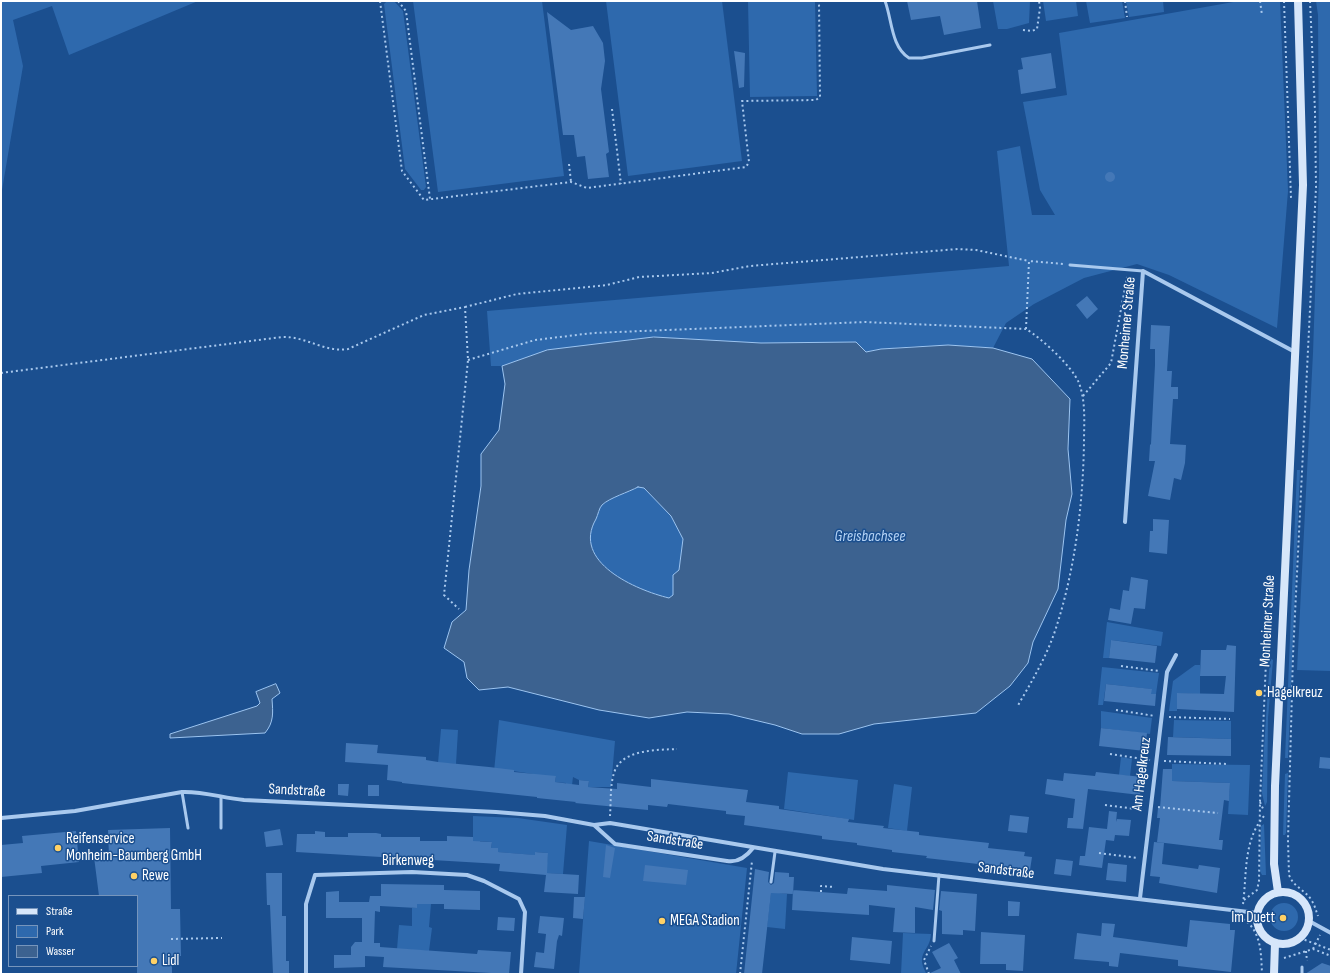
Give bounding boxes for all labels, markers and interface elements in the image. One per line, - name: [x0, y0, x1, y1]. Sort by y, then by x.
- street label: Monheimer Straße: [1114, 276, 1140, 370]
- water label: Greisbachsee: [835, 527, 905, 547]
- street label: Monheimer Straße: [1257, 574, 1279, 668]
- place label: Hagelkreuz: [1267, 684, 1323, 702]
- marker: Hagelkreuz: [1254, 688, 1264, 698]
- street label: Am Hagelkreuz: [1129, 736, 1155, 812]
- street label: Sandstraße: [268, 781, 326, 801]
- street label: Sandstraße: [645, 828, 705, 854]
- place label: Reifenservice Monheim-Baumberg GmbH: [66, 830, 202, 865]
- marker: Reifenservice Monheim-Baumberg GmbH: [53, 843, 63, 853]
- street label: Birkenweg: [382, 852, 434, 870]
- street label: Sandstraße: [977, 859, 1035, 883]
- place label: Rewe: [142, 867, 169, 885]
- marker: Rewe: [129, 871, 139, 881]
- legend: [8, 895, 138, 967]
- text: Straße: [46, 904, 73, 919]
- place label: Im Duett: [1231, 909, 1275, 927]
- place label: MEGA Stadion: [670, 912, 740, 930]
- marker: Im Duett: [1278, 913, 1288, 923]
- marker: MEGA Stadion: [657, 916, 667, 926]
- text: Park: [46, 924, 64, 939]
- text: Wasser: [46, 944, 75, 959]
- place label: Lidl: [162, 952, 179, 970]
- marker: Lidl: [149, 956, 159, 966]

